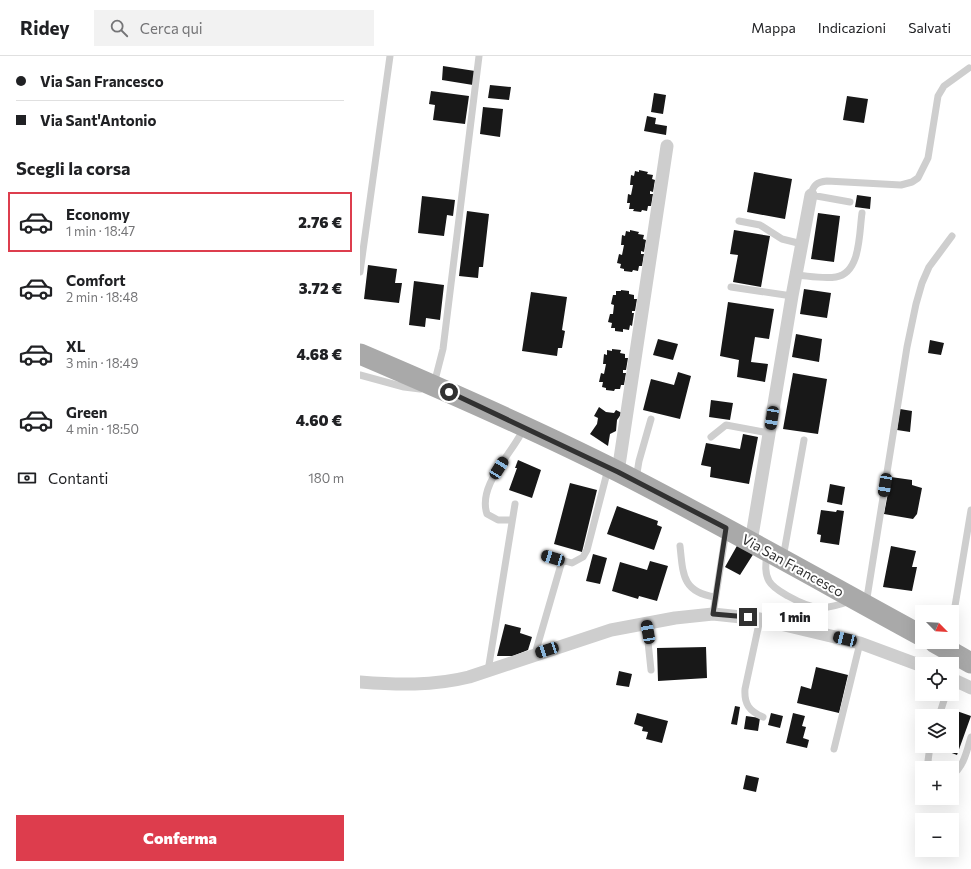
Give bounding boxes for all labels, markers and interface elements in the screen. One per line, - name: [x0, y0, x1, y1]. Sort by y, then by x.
- search box: [94, 10, 374, 46]
- text: Ridey: [20, 16, 70, 39]
- icon: search: [108, 17, 130, 39]
- text: Cerca qui: [140, 19, 203, 37]
- text: Mappa: [751, 19, 796, 36]
- text: Indicazioni: [818, 19, 886, 36]
- text: Salvati: [908, 19, 951, 36]
- text: Via San Francesco: [40, 72, 164, 90]
- text: Via Sant'Antonio: [40, 111, 157, 129]
- text: Scegli la corsa: [16, 157, 131, 179]
- icon: car: [18, 204, 54, 240]
- text: Economy: [66, 205, 130, 223]
- text: 2.76 €: [298, 213, 342, 231]
- text: 1 min · 18:47: [66, 223, 135, 239]
- icon: car: [18, 270, 54, 306]
- text: Comfort: [66, 271, 126, 289]
- text: 3.72 €: [299, 279, 342, 297]
- text: 2 min · 18:48: [66, 289, 138, 305]
- icon: car: [18, 336, 54, 372]
- text: XL: [66, 337, 85, 355]
- text: 4.68 €: [297, 345, 342, 363]
- text: 3 min · 18:49: [66, 355, 138, 371]
- route start: [440, 383, 458, 401]
- icon: car: [18, 402, 54, 438]
- text: Green: [66, 403, 107, 421]
- car: [764, 405, 780, 431]
- text: 4.60 €: [296, 411, 342, 429]
- text: 4 min · 18:50: [66, 421, 139, 437]
- car: [488, 455, 510, 481]
- icon: cash: [16, 467, 38, 489]
- text: Contanti: [48, 469, 108, 487]
- text: 180 m: [308, 470, 344, 486]
- car: [877, 472, 893, 498]
- street label: Via San Francesco: [739, 530, 847, 600]
- car: [540, 549, 566, 567]
- callout: 1 min: [762, 603, 828, 631]
- north arrow: [915, 605, 959, 649]
- map controls: [915, 605, 959, 857]
- route end: [739, 608, 757, 626]
- text: 1 min: [779, 609, 811, 625]
- car: [640, 619, 656, 645]
- car: [832, 630, 858, 648]
- car: [534, 641, 560, 659]
- button: locate: [915, 657, 959, 701]
- button: layers: [915, 709, 959, 753]
- button: +: [915, 761, 959, 805]
- button: −: [915, 813, 959, 857]
- button: Conferma: [16, 815, 344, 861]

